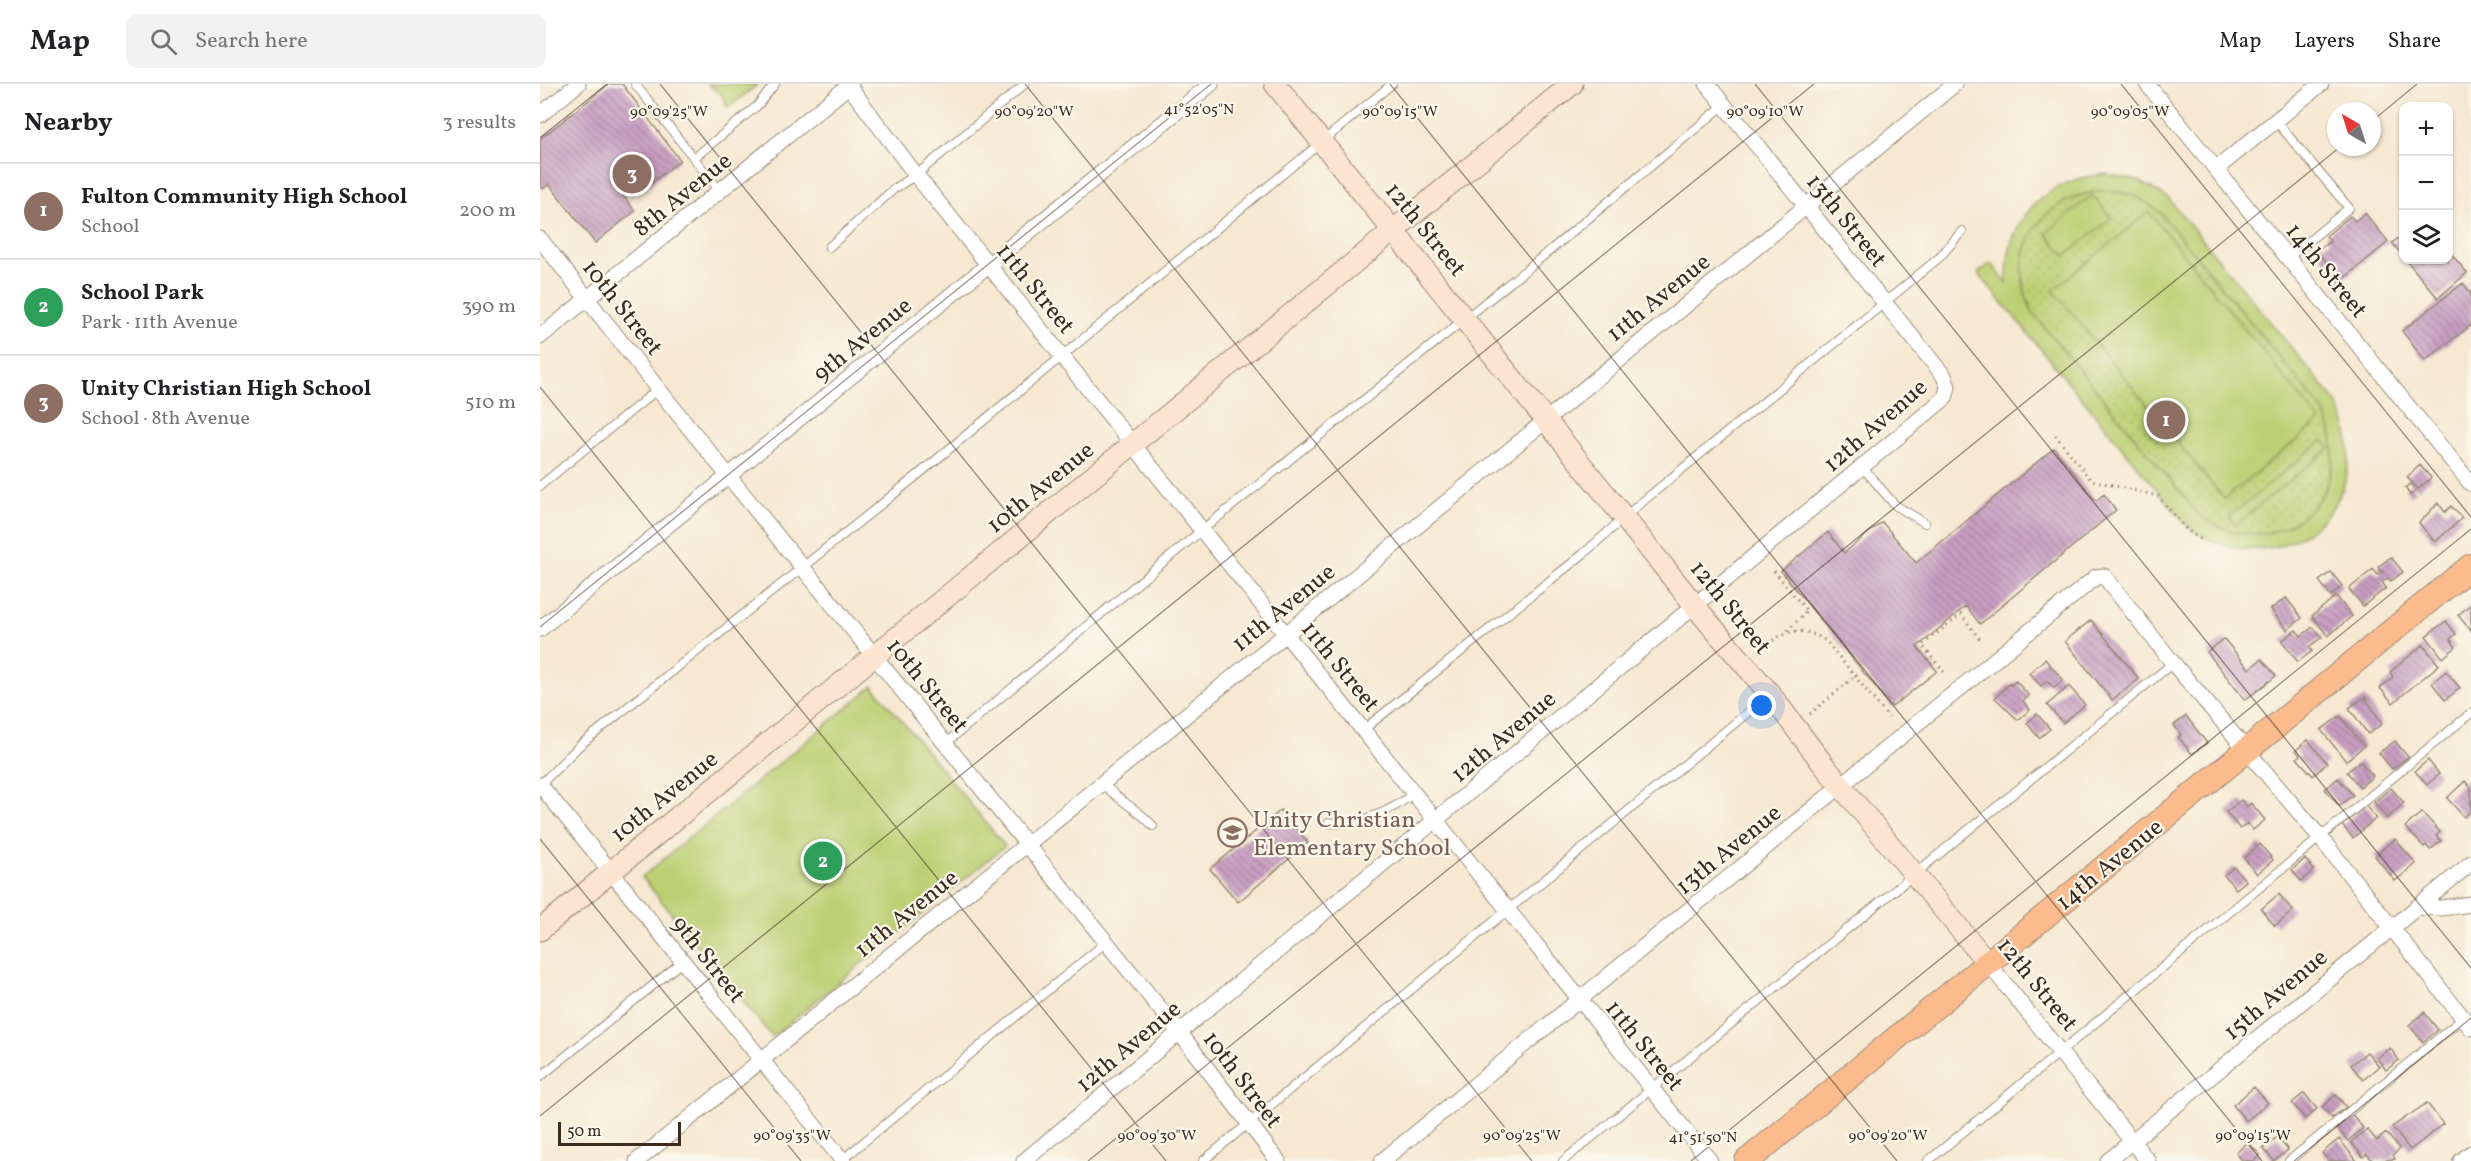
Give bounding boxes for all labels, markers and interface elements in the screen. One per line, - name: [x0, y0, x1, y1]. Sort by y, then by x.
- search box: [126, 14, 546, 68]
- text: Map: [30, 22, 90, 61]
- icon: search: [147, 25, 180, 58]
- text: Search here: [195, 26, 308, 57]
- text: Map: [2219, 27, 2261, 56]
- text: Layers: [2294, 27, 2355, 56]
- text: Share: [2388, 27, 2441, 56]
- text: 41°52'05"N: [1164, 100, 1234, 121]
- text: 90°09'25"W: [630, 102, 708, 123]
- text: 90°09'20"W: [994, 102, 1074, 123]
- text: 90°09'15"W: [1362, 102, 1438, 123]
- text: 90°09'10"W: [1726, 102, 1804, 123]
- text: 90°09'05"W: [2091, 102, 2169, 123]
- north arrow: [2327, 102, 2381, 156]
- map controls: [2399, 102, 2453, 264]
- button: +: [2399, 102, 2453, 156]
- text: Nearby: [24, 105, 113, 141]
- text: 3 results: [442, 109, 516, 137]
- street label: 8th Avenue: [627, 145, 740, 246]
- pin: 3: [612, 152, 652, 196]
- button: −: [2399, 156, 2453, 210]
- street label: 13th Street: [1797, 167, 1894, 276]
- street label: 12th Street: [1376, 176, 1473, 285]
- text: Fulton Community High School: [81, 182, 407, 213]
- text: 1: [39, 197, 48, 225]
- text: 200 m: [459, 197, 516, 225]
- button: layers: [2399, 210, 2453, 264]
- text: School: [81, 213, 139, 241]
- street label: 14th Street: [2276, 216, 2375, 326]
- street label: 11th Street: [987, 236, 1082, 342]
- street label: 11th Avenue: [1600, 246, 1718, 351]
- street label: 10th Street: [573, 253, 670, 364]
- text: School Park: [81, 278, 204, 309]
- street label: 9th Avenue: [807, 290, 920, 391]
- text: 2: [38, 293, 49, 321]
- text: 390 m: [462, 293, 516, 321]
- text: Park · 11th Avenue: [81, 309, 238, 337]
- street label: 12th Avenue: [1817, 372, 1936, 481]
- text: Unity Christian High School: [81, 374, 371, 405]
- text: 3: [38, 389, 49, 417]
- text: 510 m: [465, 389, 516, 417]
- pin: 1: [2146, 398, 2186, 442]
- text: School · 8th Avenue: [81, 405, 250, 433]
- street label: 10th Avenue: [980, 435, 1102, 543]
- street label: 12th Street: [1681, 554, 1778, 663]
- street label: 11th Avenue: [1225, 556, 1343, 661]
- street label: 11th Street: [1292, 614, 1387, 720]
- street label: 10th Street: [877, 631, 976, 741]
- street label: 12th Avenue: [1444, 683, 1564, 792]
- your location: [1747, 691, 1776, 720]
- street label: 10th Avenue: [604, 744, 726, 852]
- street label: 13th Avenue: [1669, 797, 1790, 904]
- place label: Unity Christian Elementary School: [1253, 804, 1451, 866]
- street label: 14th Avenue: [2049, 812, 2171, 920]
- school or university icon: Unity Christian Elementary School: [1216, 817, 1248, 849]
- pin: 2: [804, 838, 842, 884]
- street label: 11th Avenue: [848, 862, 966, 967]
- street label: 9th Street: [662, 909, 752, 1011]
- street label: 12th Street: [1988, 931, 2085, 1040]
- street label: 15th Avenue: [2217, 942, 2336, 1049]
- street label: 12th Avenue: [1069, 993, 1189, 1102]
- street label: 11th Street: [1596, 993, 1691, 1099]
- street label: 10th Street: [1193, 1024, 1289, 1136]
- scale bar: [558, 1119, 681, 1146]
- text: 50 m: [567, 1121, 601, 1143]
- text: 90°09'35"W: [753, 1126, 831, 1147]
- text: 90°09'30"W: [1118, 1126, 1196, 1147]
- text: 90°09'25"W: [1483, 1126, 1561, 1147]
- text: 90°09'20"W: [1848, 1126, 1928, 1147]
- text: 90°09'15"W: [2215, 1126, 2291, 1147]
- text: 41°51'50"N: [1669, 1128, 1737, 1149]

